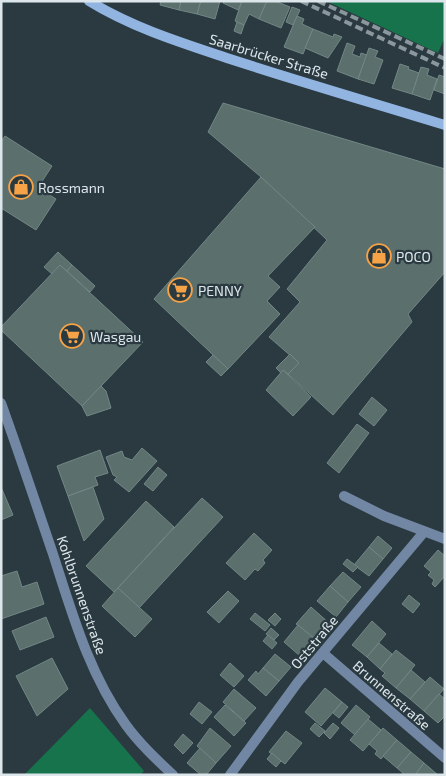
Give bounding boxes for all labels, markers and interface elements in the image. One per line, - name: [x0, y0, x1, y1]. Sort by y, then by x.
- street label: Saarbrücker Straße: [207, 30, 331, 82]
- shop icon: Rossmann: [8, 174, 34, 200]
- place label: Rossmann: [38, 179, 105, 196]
- shop icon: POCO: [366, 243, 392, 269]
- place label: POCO: [396, 248, 431, 265]
- supermarket icon: PENNY: [167, 277, 193, 303]
- place label: PENNY: [198, 282, 242, 299]
- supermarket icon: Wasgau: [59, 323, 85, 349]
- place label: Wasgau: [90, 328, 141, 345]
- street label: Kohlbrunnenstraße: [54, 533, 110, 657]
- street label: Oststraße: [287, 612, 341, 672]
- street label: Brunnenstraße: [350, 657, 434, 733]

